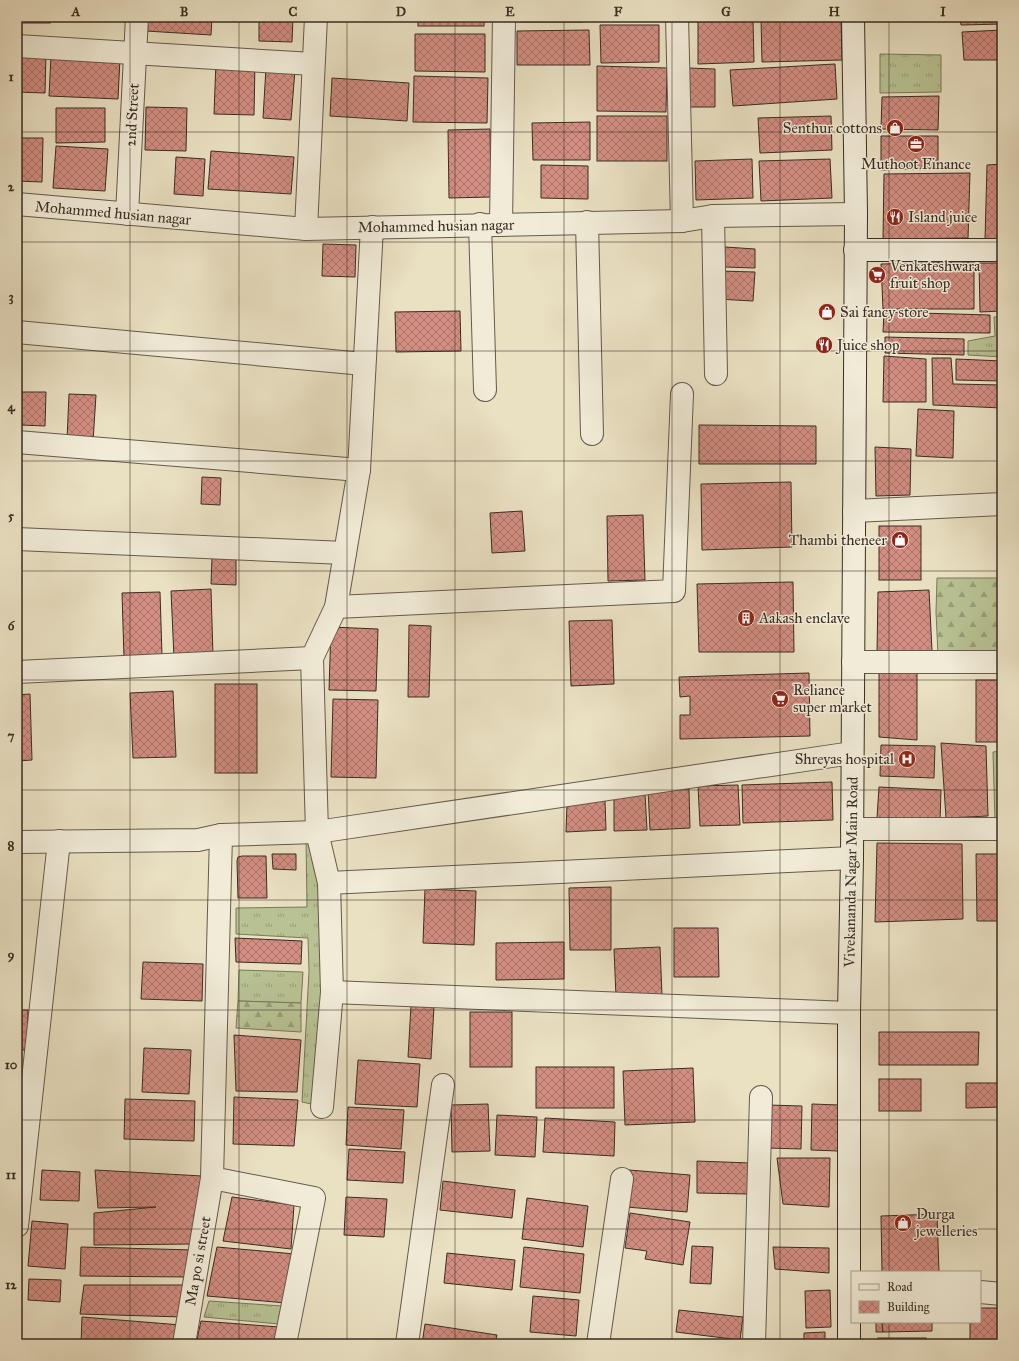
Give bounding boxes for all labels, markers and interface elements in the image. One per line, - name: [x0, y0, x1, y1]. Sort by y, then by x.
- text: A: [71, 4, 81, 20]
- text: B: [180, 4, 189, 20]
- text: C: [289, 4, 298, 20]
- text: D: [396, 4, 406, 20]
- text: E: [505, 4, 515, 20]
- text: F: [614, 4, 623, 20]
- text: G: [721, 4, 731, 20]
- text: H: [828, 4, 840, 20]
- text: I: [940, 4, 946, 20]
- text: 1: [8, 69, 14, 85]
- street label: 2nd Street: [121, 82, 143, 147]
- shop icon: Senthur cottons: [885, 118, 905, 138]
- place label: Senthur cottons: [783, 119, 882, 137]
- office icon: Muthoot Finance: [906, 134, 926, 154]
- place label: Muthoot Finance: [861, 155, 971, 173]
- text: 2: [8, 179, 15, 195]
- street label: Mohammed husian nagar: [34, 197, 192, 229]
- restaurant icon: Island juice: [885, 207, 905, 227]
- place label: Island juice: [908, 208, 977, 226]
- street label: Mohammed husian nagar: [358, 216, 515, 236]
- place label: Venkateshwara fruit shop: [889, 257, 981, 292]
- supermarket icon: Venkateshwara fruit shop: [867, 265, 887, 285]
- text: 3: [8, 289, 14, 305]
- shop icon: Sai fancy store: [817, 302, 837, 322]
- place label: Sai fancy store: [840, 303, 929, 321]
- restaurant icon: Juice shop: [814, 335, 834, 355]
- place label: Juice shop: [835, 336, 900, 355]
- text: 4: [7, 399, 15, 415]
- text: 5: [8, 508, 15, 524]
- shop icon: Thambi theneer: [890, 530, 910, 550]
- place label: Thambi theneer: [789, 531, 887, 549]
- building icon: Aakash enclave: [736, 608, 756, 628]
- place label: Aakash enclave: [758, 609, 850, 627]
- text: 6: [8, 618, 16, 634]
- place label: Reliance super market: [793, 681, 873, 716]
- supermarket icon: Reliance super market: [770, 689, 790, 709]
- text: 7: [8, 728, 15, 744]
- hospital icon: Shreyas hospital: [897, 749, 917, 769]
- place label: Shreyas hospital: [795, 750, 895, 768]
- street label: Vivekananda Nagar Main Road: [840, 776, 862, 968]
- text: 8: [8, 838, 15, 854]
- text: 9: [8, 947, 15, 963]
- text: 10: [5, 1057, 18, 1073]
- text: 11: [6, 1167, 16, 1183]
- place label: Durga jewelleries: [914, 1205, 978, 1240]
- shop icon: Durga jewelleries: [893, 1213, 913, 1233]
- street label: Ma po si street: [181, 1214, 215, 1307]
- legend: [851, 1271, 981, 1323]
- text: 12: [5, 1277, 17, 1293]
- text: Road: [887, 1280, 913, 1294]
- text: Building: [887, 1300, 930, 1315]

